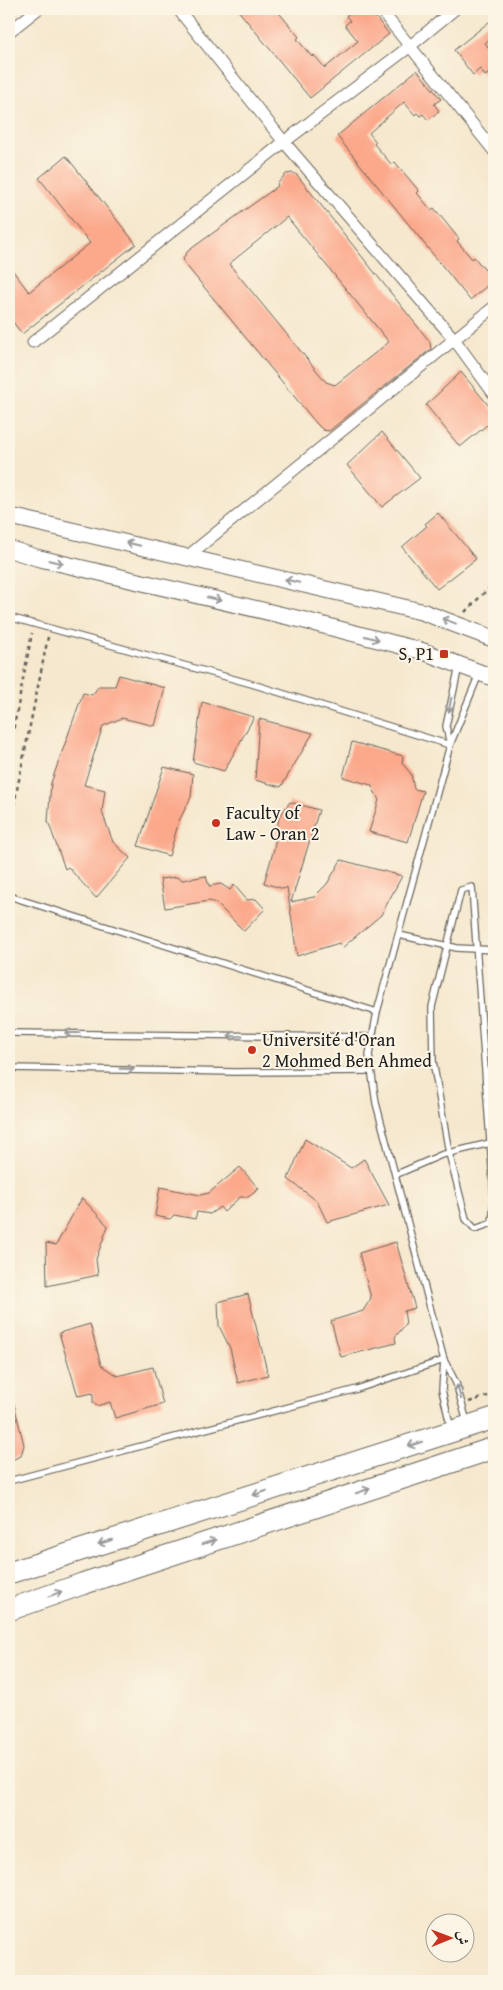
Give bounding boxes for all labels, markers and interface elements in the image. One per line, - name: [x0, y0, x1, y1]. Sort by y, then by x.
- one-way arrow: [126, 539, 142, 548]
- one-way arrow: [47, 558, 63, 567]
- one-way arrow: [284, 576, 300, 585]
- one-way arrow: [206, 595, 222, 604]
- one-way arrow: [442, 616, 457, 626]
- one-way arrow: [363, 633, 379, 643]
- place label: S, P1: [399, 640, 434, 667]
- marker: S, P1: [438, 648, 450, 660]
- one-way arrow: [445, 697, 454, 713]
- place label: Faculty of Law - Oran 2: [226, 799, 319, 847]
- marker: Faculty of Law - Oran 2: [210, 817, 222, 829]
- place label: Université d'Oran 2 Mohmed Ben Ahmed: [262, 1026, 432, 1074]
- one-way arrow: [65, 1028, 81, 1038]
- one-way arrow: [227, 1031, 244, 1041]
- marker: Université d'Oran 2 Mohmed Ben Ahmed: [246, 1044, 258, 1056]
- one-way arrow: [119, 1065, 135, 1074]
- one-way arrow: [453, 1385, 463, 1401]
- one-way arrow: [407, 1439, 423, 1449]
- one-way arrow: [355, 1486, 370, 1495]
- one-way arrow: [252, 1489, 268, 1498]
- one-way arrow: [200, 1537, 216, 1546]
- one-way arrow: [97, 1538, 113, 1548]
- one-way arrow: [46, 1589, 62, 1598]
- north arrow: [426, 1912, 476, 1962]
- text: ش: [453, 1931, 473, 1945]

